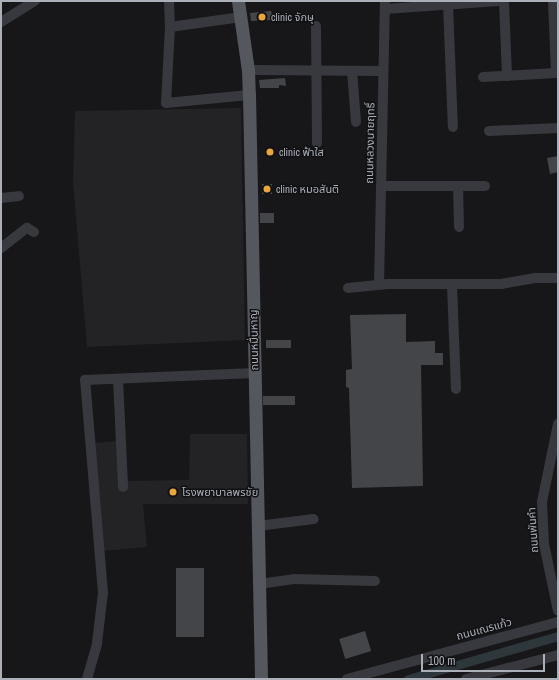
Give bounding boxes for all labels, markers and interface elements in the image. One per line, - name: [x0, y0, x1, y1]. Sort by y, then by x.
- place label: clinic จักษุ: [271, 10, 314, 24]
- marker: clinic จักษุ: [256, 11, 268, 23]
- street label: ถนนหลวงนายฤทธิ์: [363, 102, 377, 184]
- place label: clinic ฟ้าใส: [279, 145, 324, 159]
- marker: clinic ฟ้าใส: [264, 146, 276, 158]
- place label: clinic หมอสันติ: [276, 182, 339, 196]
- marker: clinic หมอสันติ: [261, 183, 273, 195]
- street label: ถนนหมื่นหาญ: [247, 309, 261, 371]
- place label: โรงพยาบาลพรชัย: [182, 485, 258, 499]
- marker: โรงพยาบาลพรชัย: [167, 486, 179, 498]
- street label: ถนนพันคำ: [525, 507, 541, 553]
- street label: ถนนเณรแก้ว: [455, 615, 513, 643]
- scale bar: [423, 646, 547, 672]
- text: 100 m: [428, 653, 455, 669]

